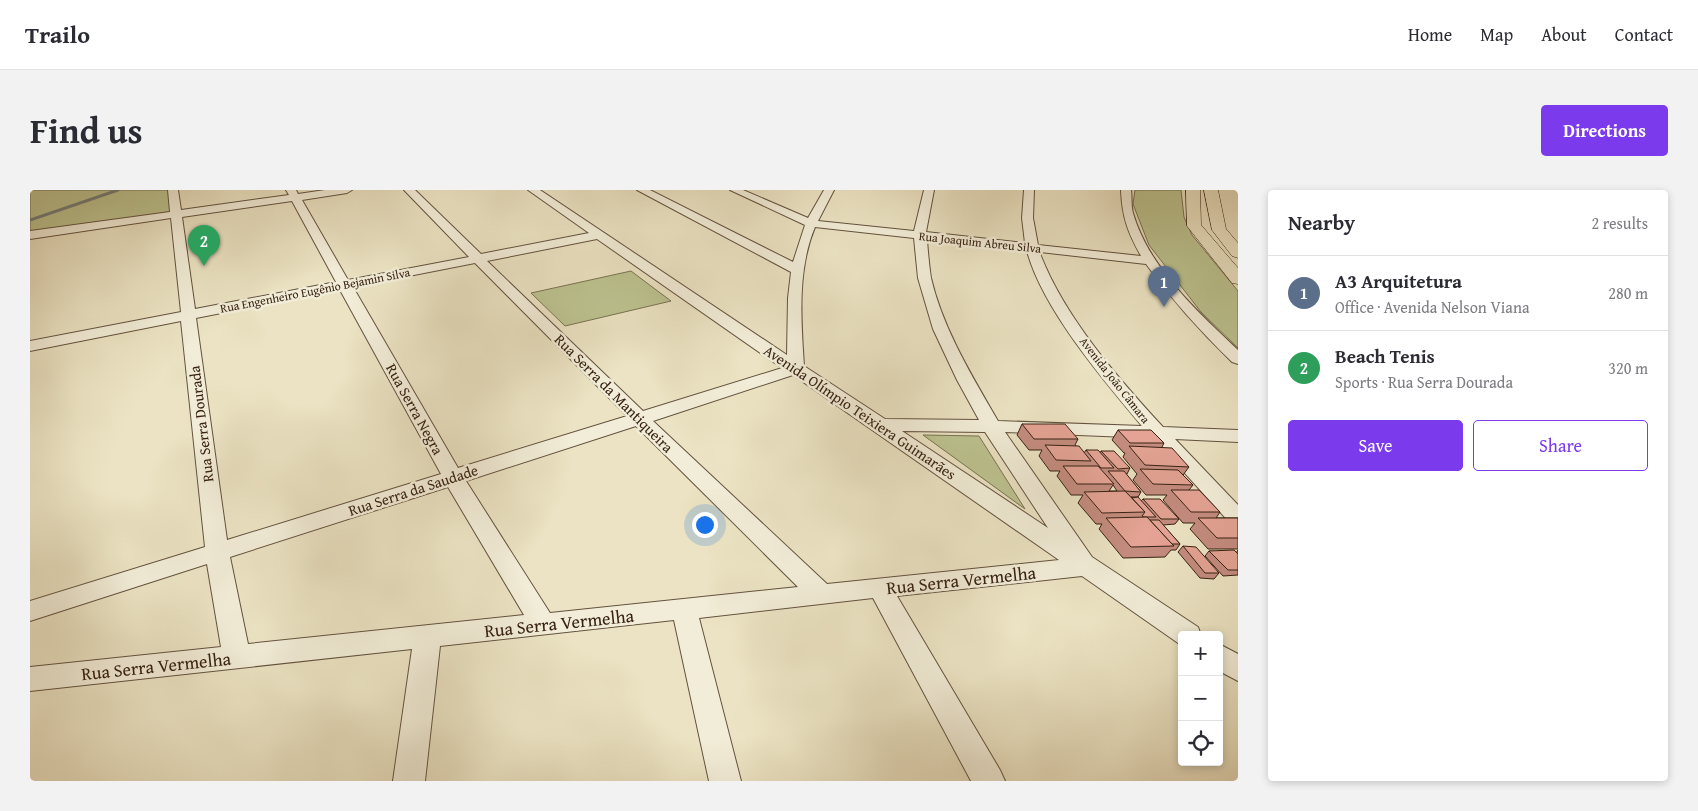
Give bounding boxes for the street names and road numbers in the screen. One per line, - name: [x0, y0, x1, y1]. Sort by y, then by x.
- street label: Rua Joaquim Abreu Silva: [918, 227, 1042, 257]
- street label: Rua Engenheiro Eugênio Bejamin Silva: [219, 263, 412, 317]
- street label: Rua Serra da Mantiqueira: [550, 329, 678, 457]
- street label: Avenida João Câmara: [1076, 333, 1154, 427]
- street label: Avenida Olímpio Teixiera Guimarães: [760, 340, 960, 484]
- street label: Rua Serra Negra: [381, 359, 449, 459]
- street label: Rua Serra Dourada: [183, 365, 219, 483]
- street label: Rua Serra da Saudade: [345, 459, 481, 521]
- street label: Rua Serra Vermelha: [885, 559, 1038, 601]
- street label: Rua Serra Vermelha: [483, 602, 636, 644]
- street label: Rua Serra Vermelha: [80, 645, 233, 687]

